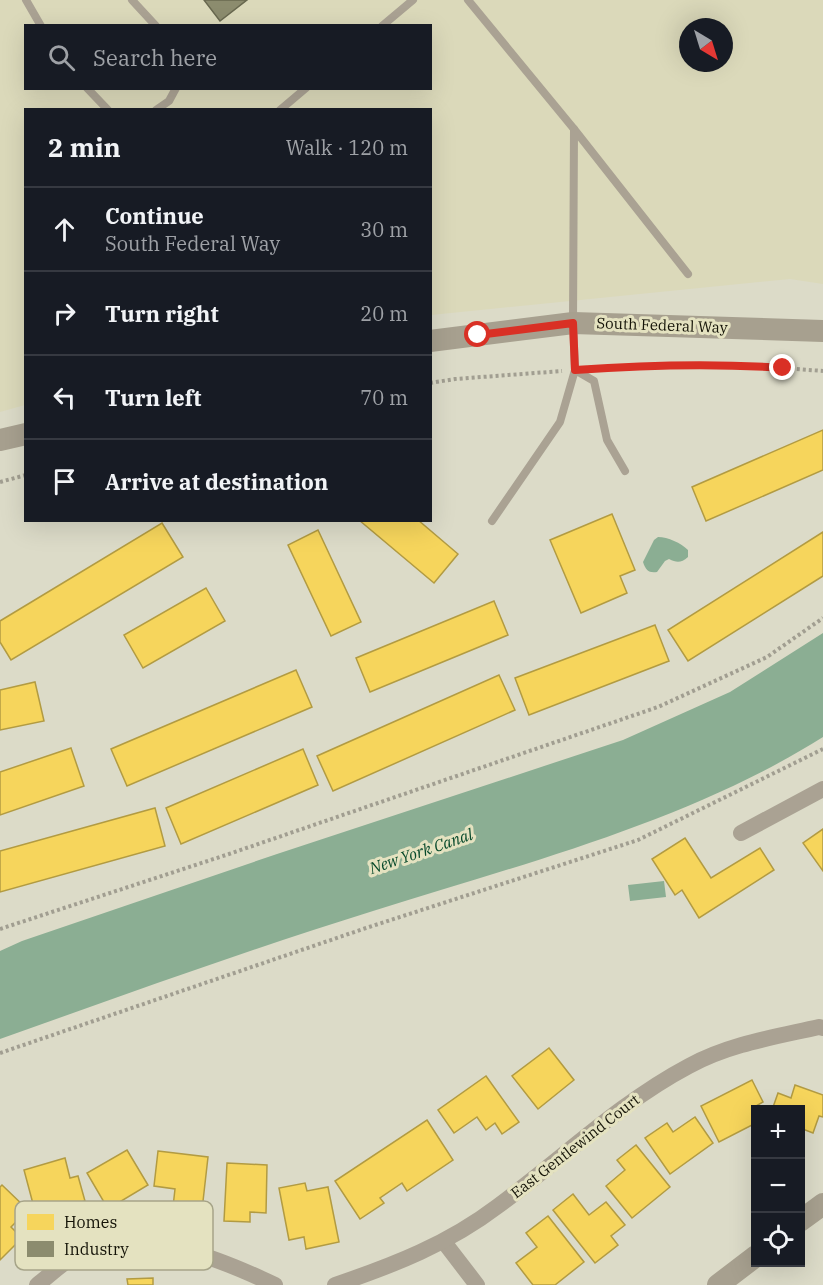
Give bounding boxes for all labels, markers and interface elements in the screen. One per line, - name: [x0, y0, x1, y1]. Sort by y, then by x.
- north arrow: [679, 18, 733, 72]
- search box: [24, 24, 432, 90]
- icon: search: [45, 41, 78, 74]
- text: Search here: [93, 43, 217, 72]
- text: 2 min: [48, 130, 121, 164]
- text: Walk · 120 m: [286, 134, 408, 161]
- text: Continue: [105, 201, 204, 230]
- icon: ahead: [48, 213, 81, 246]
- text: 30 m: [360, 216, 408, 243]
- text: South Federal Way: [105, 230, 280, 257]
- icon: right: [48, 297, 81, 330]
- text: Turn right: [105, 299, 219, 328]
- text: 20 m: [360, 300, 408, 327]
- street label: South Federal Way: [596, 313, 728, 337]
- route start: [464, 321, 490, 347]
- route end: [769, 354, 795, 380]
- icon: left: [48, 381, 81, 414]
- text: Turn left: [105, 383, 201, 412]
- text: 70 m: [360, 384, 408, 411]
- icon: arrive: [48, 465, 81, 498]
- text: Arrive at destination: [105, 467, 328, 496]
- water label: New York Canal: [366, 824, 476, 878]
- street label: East Gentlewind Court: [507, 1090, 643, 1202]
- map controls: [751, 1105, 805, 1267]
- button: +: [751, 1105, 805, 1159]
- button: −: [751, 1159, 805, 1213]
- legend: [15, 1201, 213, 1270]
- text: Homes: [64, 1212, 117, 1232]
- button: locate: [751, 1213, 805, 1267]
- text: Industry: [64, 1239, 129, 1259]

